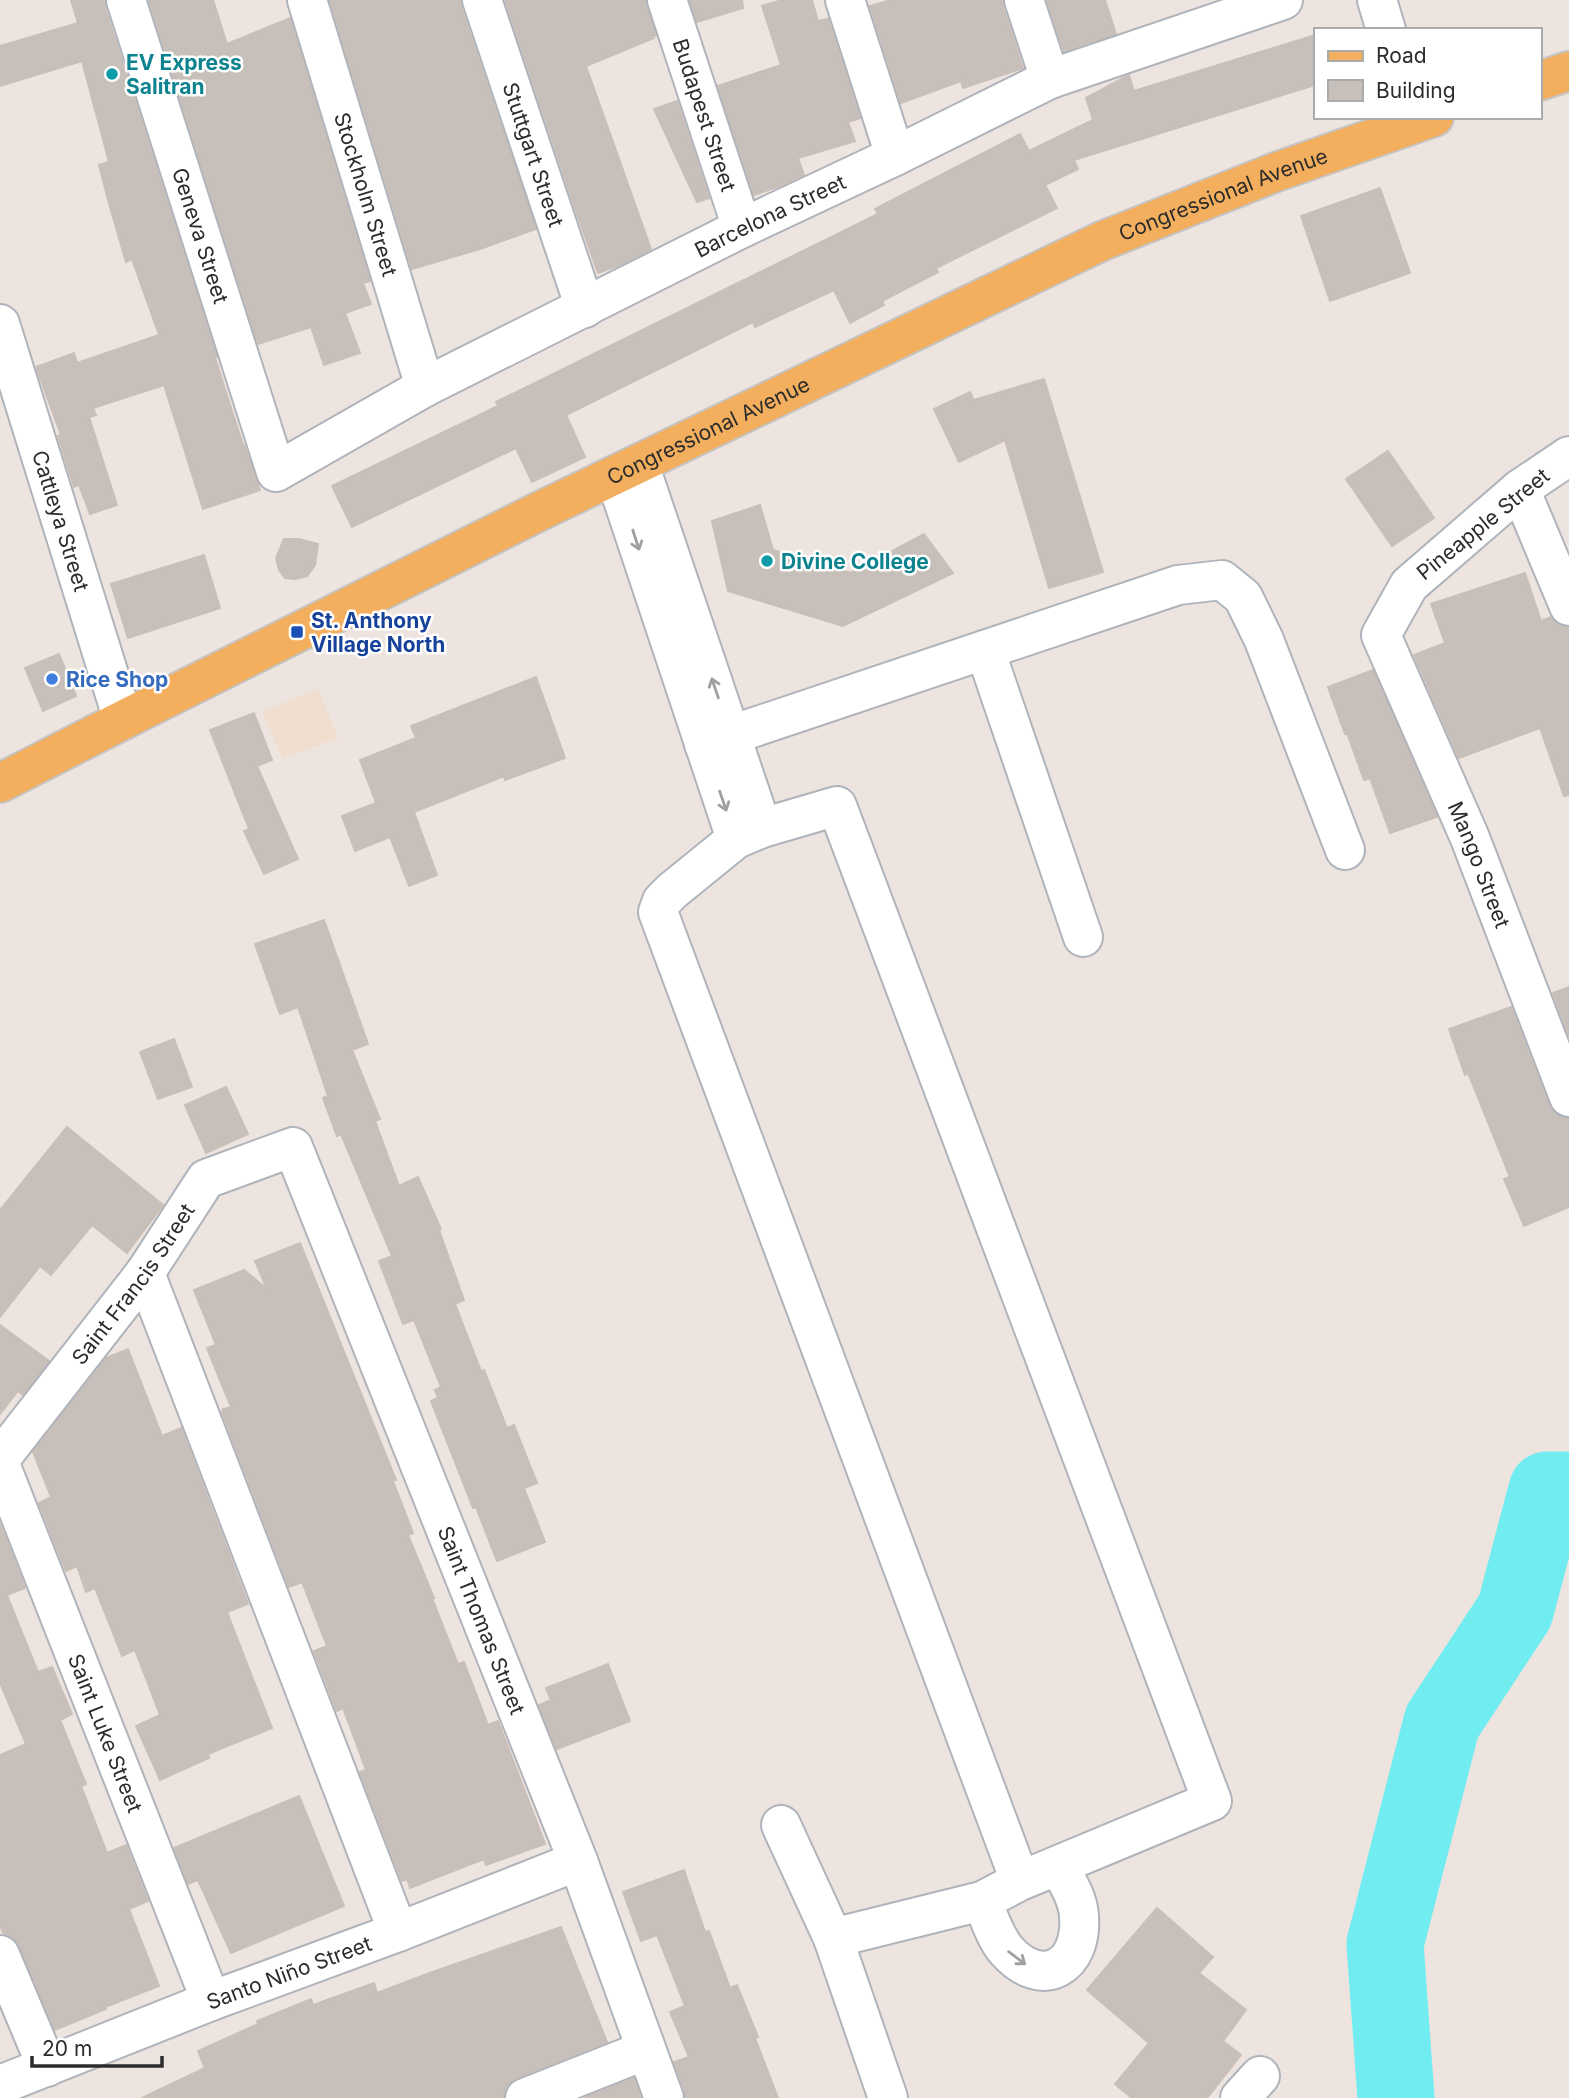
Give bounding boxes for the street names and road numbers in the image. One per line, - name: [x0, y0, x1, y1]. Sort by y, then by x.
- street label: Budapest Street: [668, 35, 742, 195]
- street label: Stuttgart Street: [498, 79, 570, 230]
- street label: Stockholm Street: [329, 109, 403, 279]
- street label: Congressional Avenue: [1115, 143, 1331, 246]
- street label: Geneva Street: [168, 164, 234, 306]
- street label: Barcelona Street: [690, 169, 849, 262]
- street label: Congressional Avenue: [603, 371, 813, 490]
- street label: Cattleya Street: [28, 447, 95, 594]
- street label: Pineapple Street: [1412, 463, 1554, 585]
- street label: Mango Street: [1443, 798, 1516, 931]
- street label: Saint Francis Street: [66, 1198, 199, 1369]
- street label: Saint Thomas Street: [433, 1522, 531, 1718]
- street label: Saint Luke Street: [63, 1650, 148, 1816]
- street label: Santo Niño Street: [203, 1930, 375, 2014]

